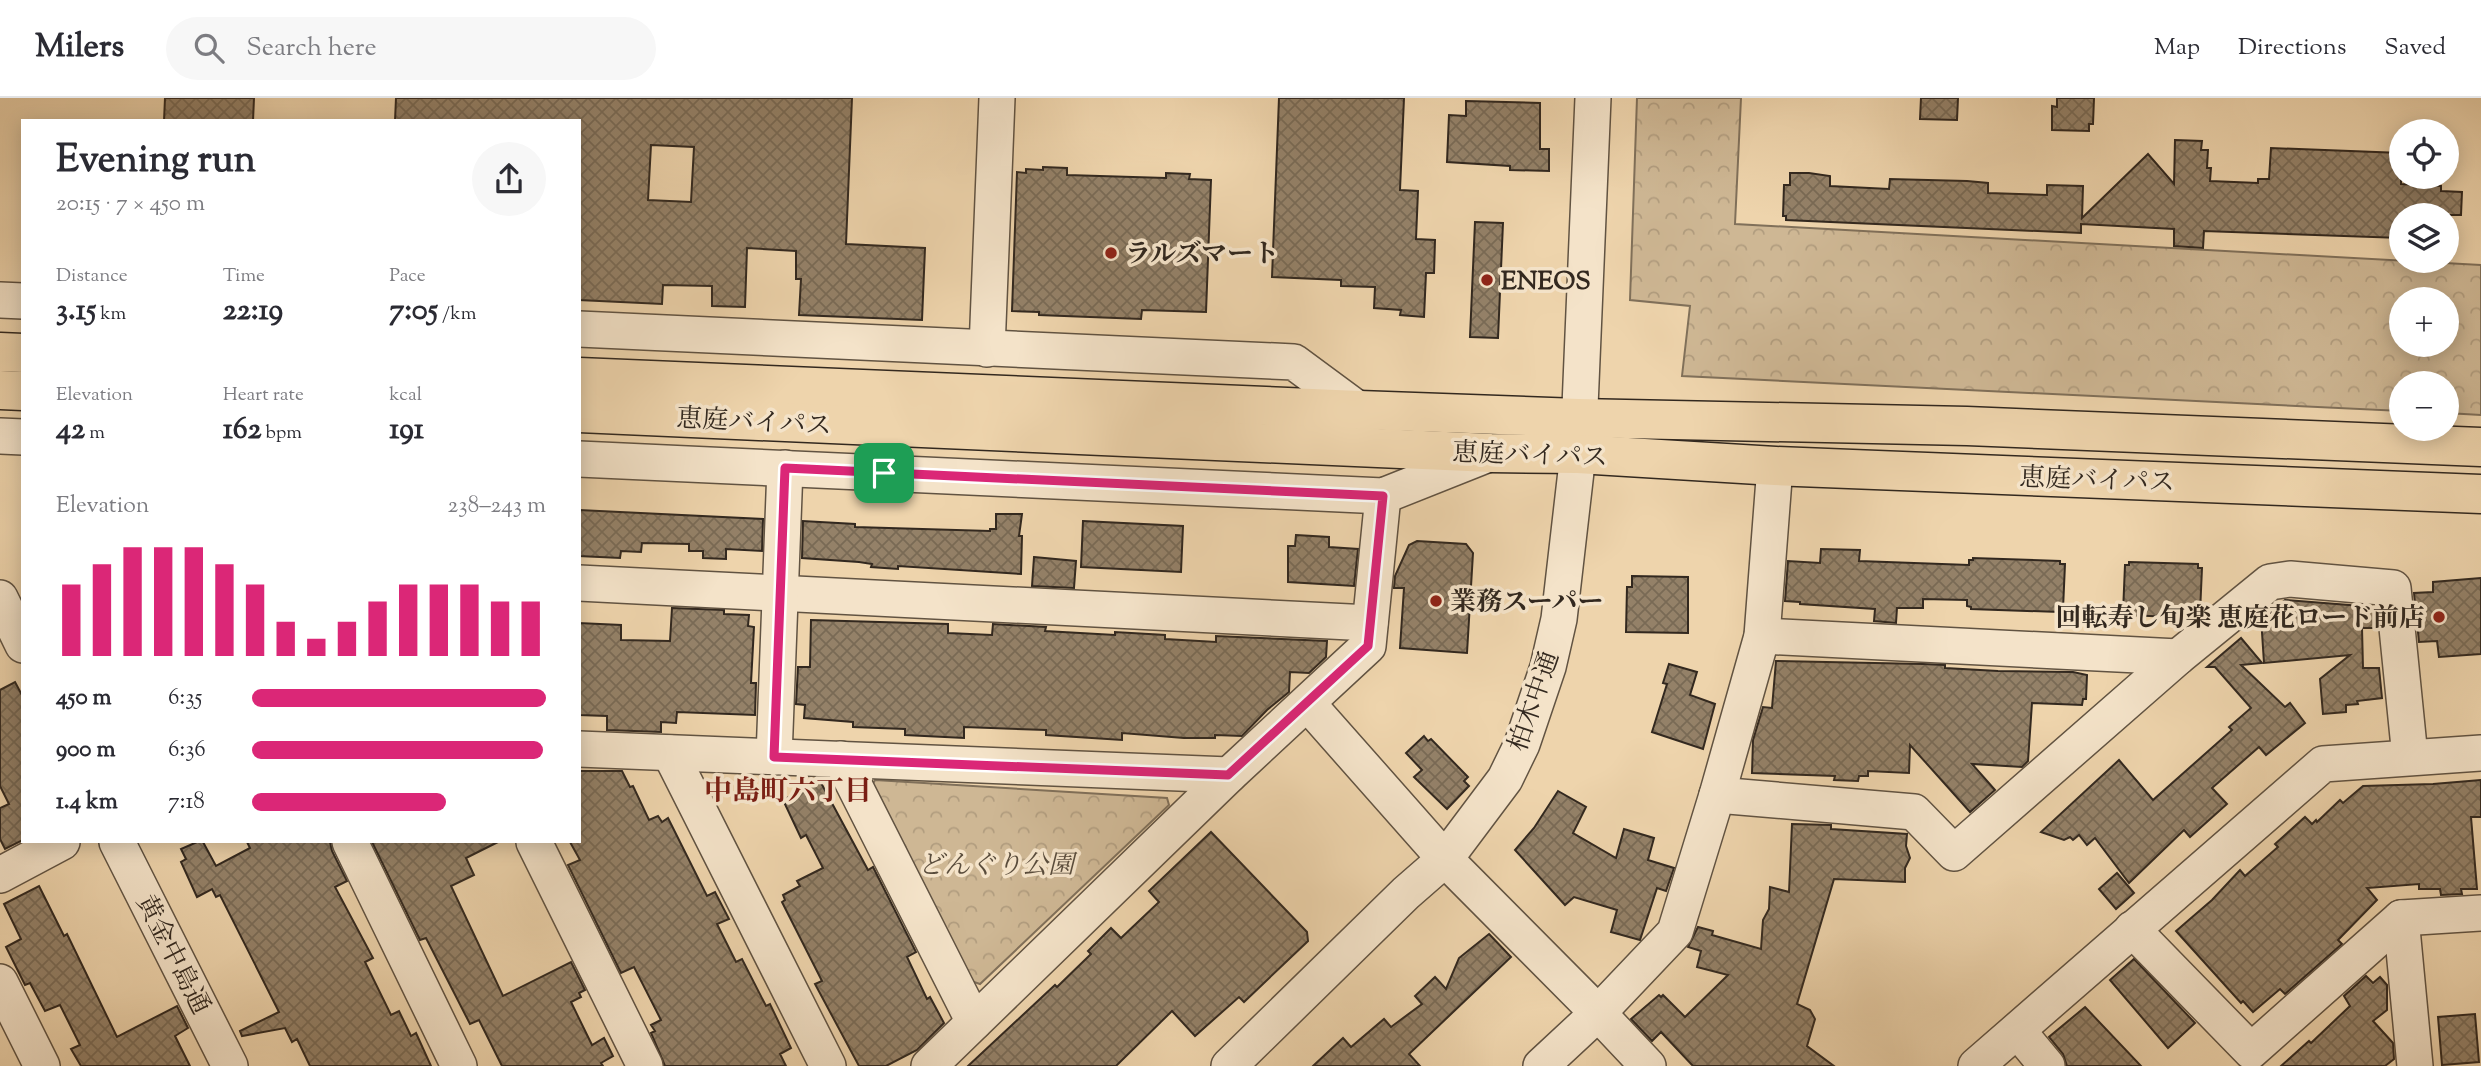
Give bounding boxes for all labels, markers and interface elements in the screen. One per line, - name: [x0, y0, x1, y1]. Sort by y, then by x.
- search box: [166, 17, 656, 80]
- text: Milers: [35, 24, 124, 72]
- icon: search: [190, 29, 228, 67]
- text: Search here: [246, 30, 377, 67]
- text: Map: [2154, 31, 2200, 65]
- text: Directions: [2238, 31, 2346, 65]
- text: Saved: [2384, 31, 2446, 65]
- map controls: [2389, 119, 2459, 441]
- button: locate: [2389, 119, 2459, 189]
- text: Evening run: [56, 135, 256, 189]
- button: share: [472, 142, 546, 216]
- text: 20:15 · 7 × 450 m: [56, 188, 205, 221]
- button: layers: [2389, 203, 2459, 273]
- place label: ラルズマート: [1125, 237, 1279, 274]
- marker: ラルズマート: [1103, 245, 1119, 261]
- text: Distance: [56, 263, 128, 290]
- text: Time: [223, 263, 265, 290]
- text: Pace: [389, 263, 426, 290]
- place label: ENEOS: [1501, 264, 1591, 301]
- marker: ENEOS: [1479, 272, 1495, 288]
- button: +: [2389, 287, 2459, 357]
- text: 3.15: [56, 290, 96, 333]
- text: 22:19: [223, 290, 283, 333]
- text: 7:05: [389, 290, 438, 333]
- text: km: [96, 301, 126, 328]
- text: /km: [438, 301, 476, 328]
- button: −: [2389, 371, 2459, 441]
- text: Elevation: [56, 382, 133, 409]
- text: Heart rate: [223, 382, 304, 409]
- text: kcal: [389, 382, 422, 409]
- street label: 恵庭バイパス: [675, 401, 832, 446]
- text: 42: [56, 409, 85, 452]
- text: 162: [223, 409, 262, 452]
- text: 191: [389, 409, 424, 452]
- text: m: [85, 420, 105, 447]
- text: bpm: [262, 420, 302, 447]
- street label: 恵庭バイパス: [1452, 435, 1608, 478]
- pin: [854, 443, 914, 503]
- icon: arrive: [865, 454, 903, 492]
- street label: 恵庭バイパス: [2019, 460, 2175, 503]
- text: Elevation: [56, 490, 149, 523]
- text: 238–243 m: [448, 490, 546, 523]
- place label: 業務スーパー: [1450, 585, 1603, 622]
- marker: 業務スーパー: [1428, 593, 1444, 609]
- place label: 回転寿し旬楽 恵庭花ロード前店: [2055, 601, 2425, 638]
- marker: 回転寿し旬楽 恵庭花ロード前店: [2431, 609, 2447, 625]
- street label: 柏木中通: [1501, 647, 1570, 757]
- text: 450 m: [56, 682, 112, 715]
- text: 6:35: [168, 682, 202, 715]
- text: 900 m: [56, 734, 115, 767]
- text: 6:36: [168, 734, 206, 767]
- district label: 中島町六丁目: [704, 773, 872, 813]
- text: 1.4 km: [56, 786, 118, 819]
- text: 7:18: [168, 786, 205, 819]
- park label: どんぐり公園: [918, 848, 1078, 885]
- street label: 黄金中島通: [126, 889, 218, 1021]

